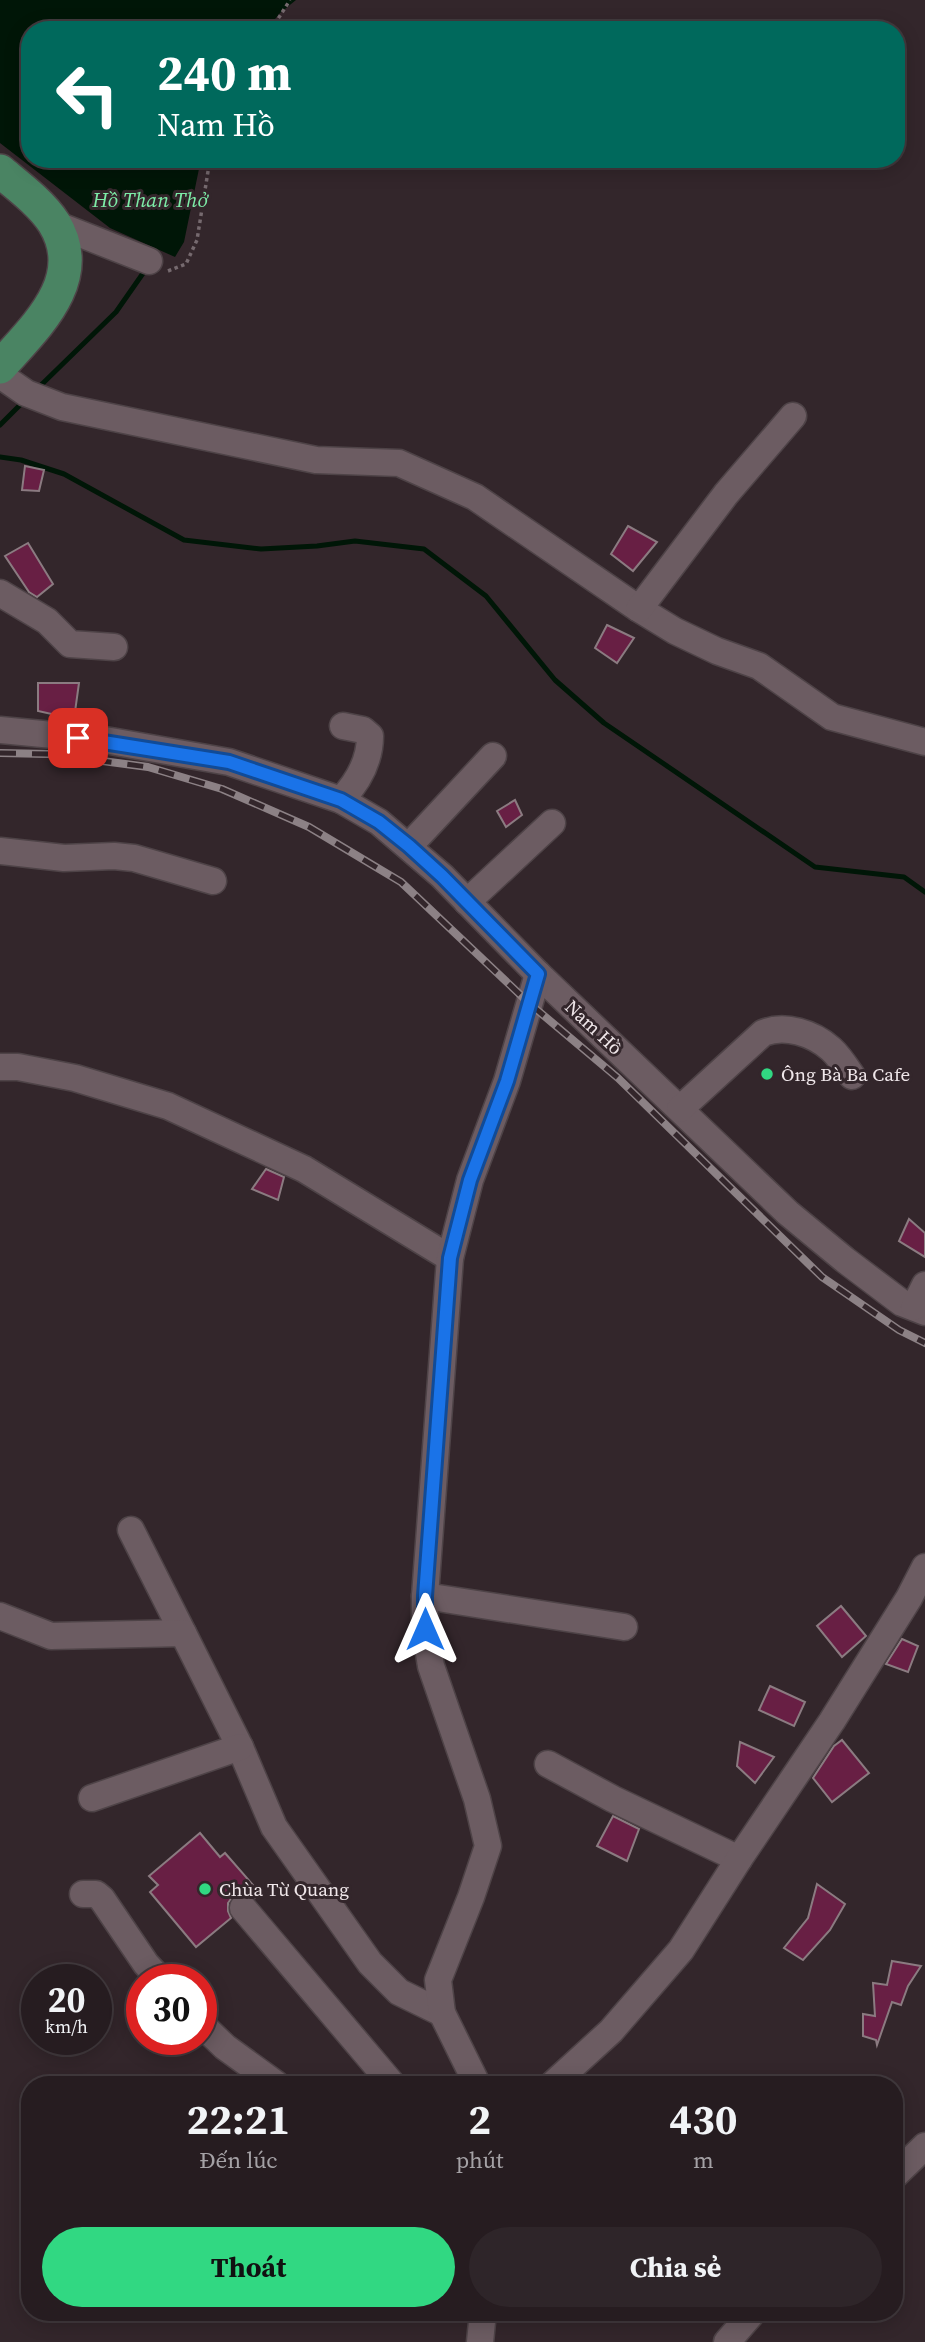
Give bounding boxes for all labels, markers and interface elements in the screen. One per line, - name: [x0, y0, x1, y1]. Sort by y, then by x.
- text: 240 m: [157, 39, 292, 106]
- icon: left: [42, 49, 133, 140]
- text: Nam Hồ: [157, 103, 275, 147]
- water label: Hồ Than Thở: [91, 185, 209, 214]
- pin: [48, 708, 108, 768]
- icon: arrive: [59, 719, 97, 757]
- street label: Nam Hồ: [560, 994, 628, 1060]
- place label: Ông Bà Ba Cafe: [781, 1061, 910, 1087]
- marker: Ông Bà Ba Cafe: [759, 1066, 775, 1082]
- position arrow: [388, 1592, 462, 1666]
- place label: Chùa Từ Quang: [219, 1876, 349, 1902]
- marker: Chùa Từ Quang: [197, 1881, 213, 1897]
- speed limit sign: 30: [126, 1964, 217, 2055]
- text: 20: [48, 1976, 85, 2024]
- text: km/h: [45, 2014, 88, 2039]
- text: 22:21: [187, 2090, 290, 2148]
- text: 2: [468, 2090, 491, 2148]
- text: 430: [669, 2090, 737, 2148]
- text: Đến lúc: [199, 2144, 278, 2176]
- text: phút: [456, 2144, 504, 2176]
- text: m: [693, 2144, 714, 2176]
- button: Thoát: [42, 2227, 455, 2307]
- button: Chia sẻ: [469, 2227, 882, 2307]

